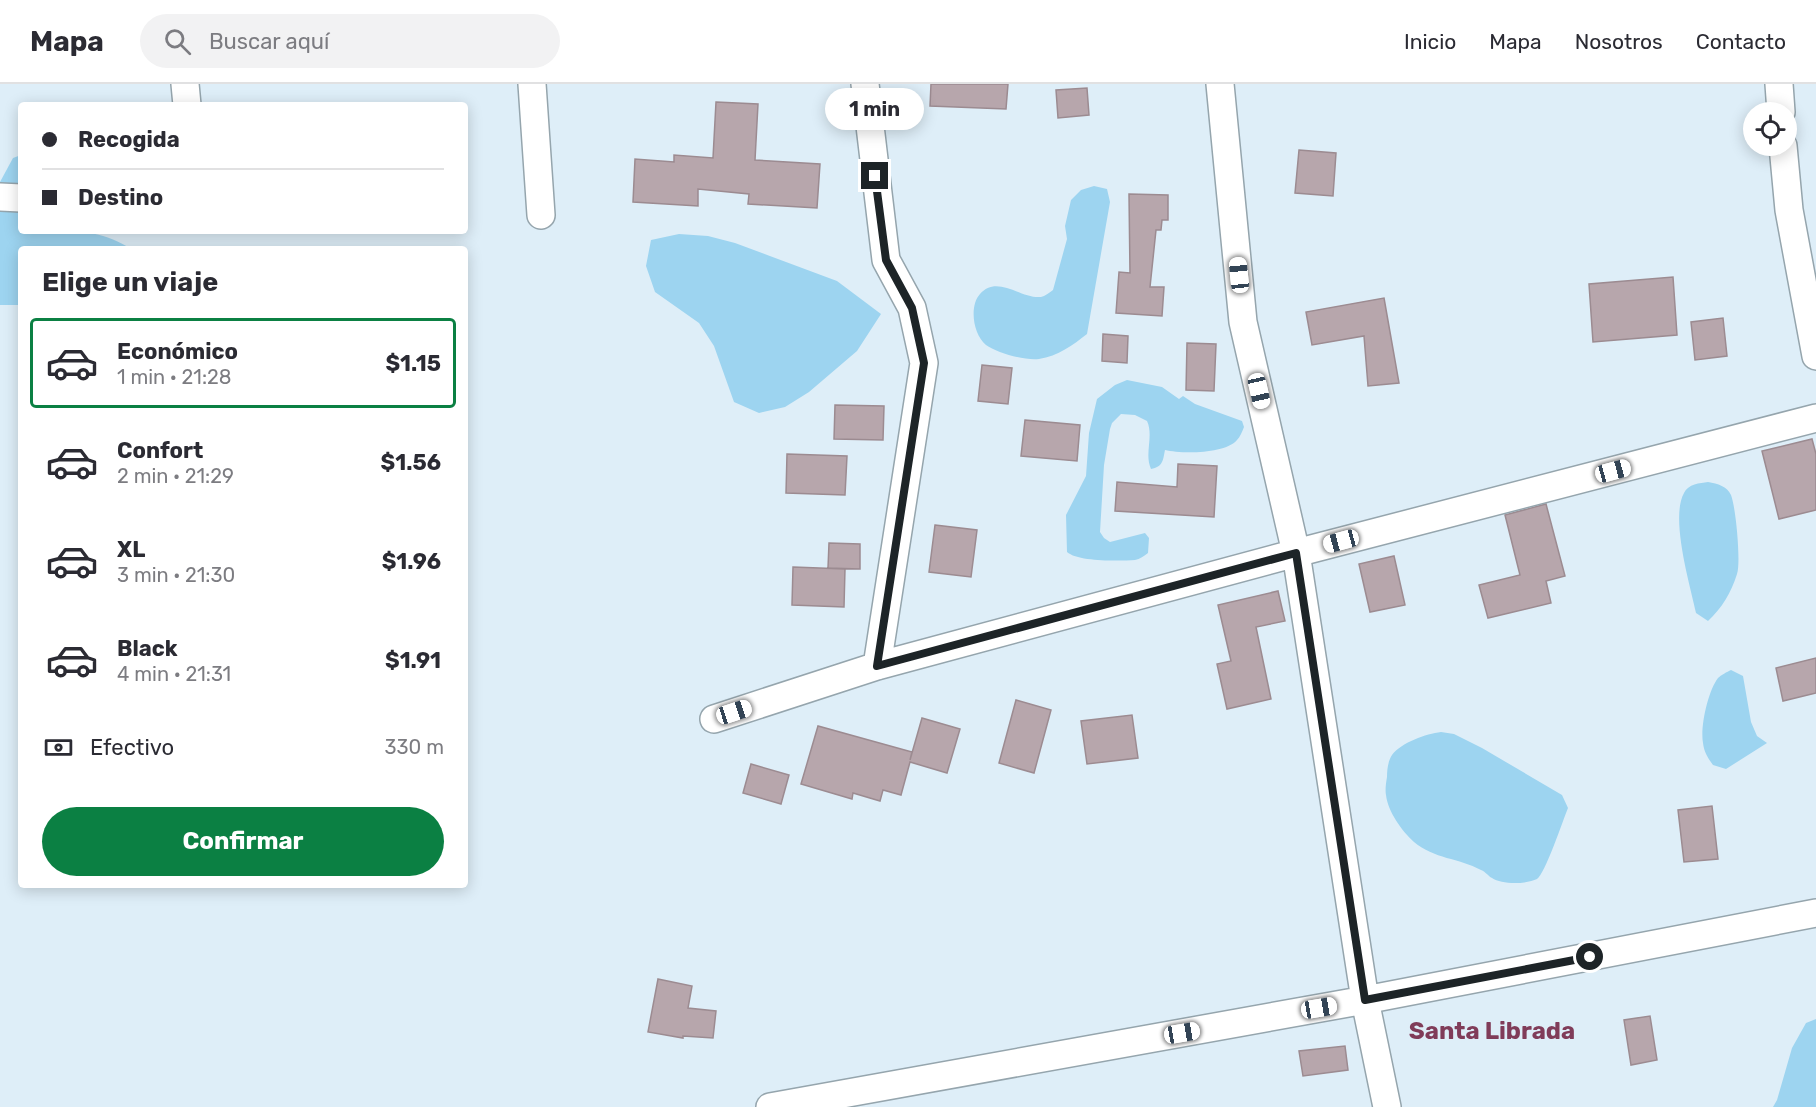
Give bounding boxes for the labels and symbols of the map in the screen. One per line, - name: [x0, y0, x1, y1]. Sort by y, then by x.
- callout: 1 min: [826, 89, 924, 131]
- route end: [861, 162, 888, 189]
- car: [1228, 256, 1250, 294]
- car: [1246, 371, 1272, 411]
- car: [1593, 458, 1633, 484]
- car: [1321, 528, 1361, 554]
- car: [714, 698, 754, 726]
- route start: [1576, 943, 1603, 970]
- car: [1300, 996, 1338, 1020]
- district label: Santa Librada: [1409, 1017, 1575, 1045]
- car: [1163, 1021, 1201, 1045]

